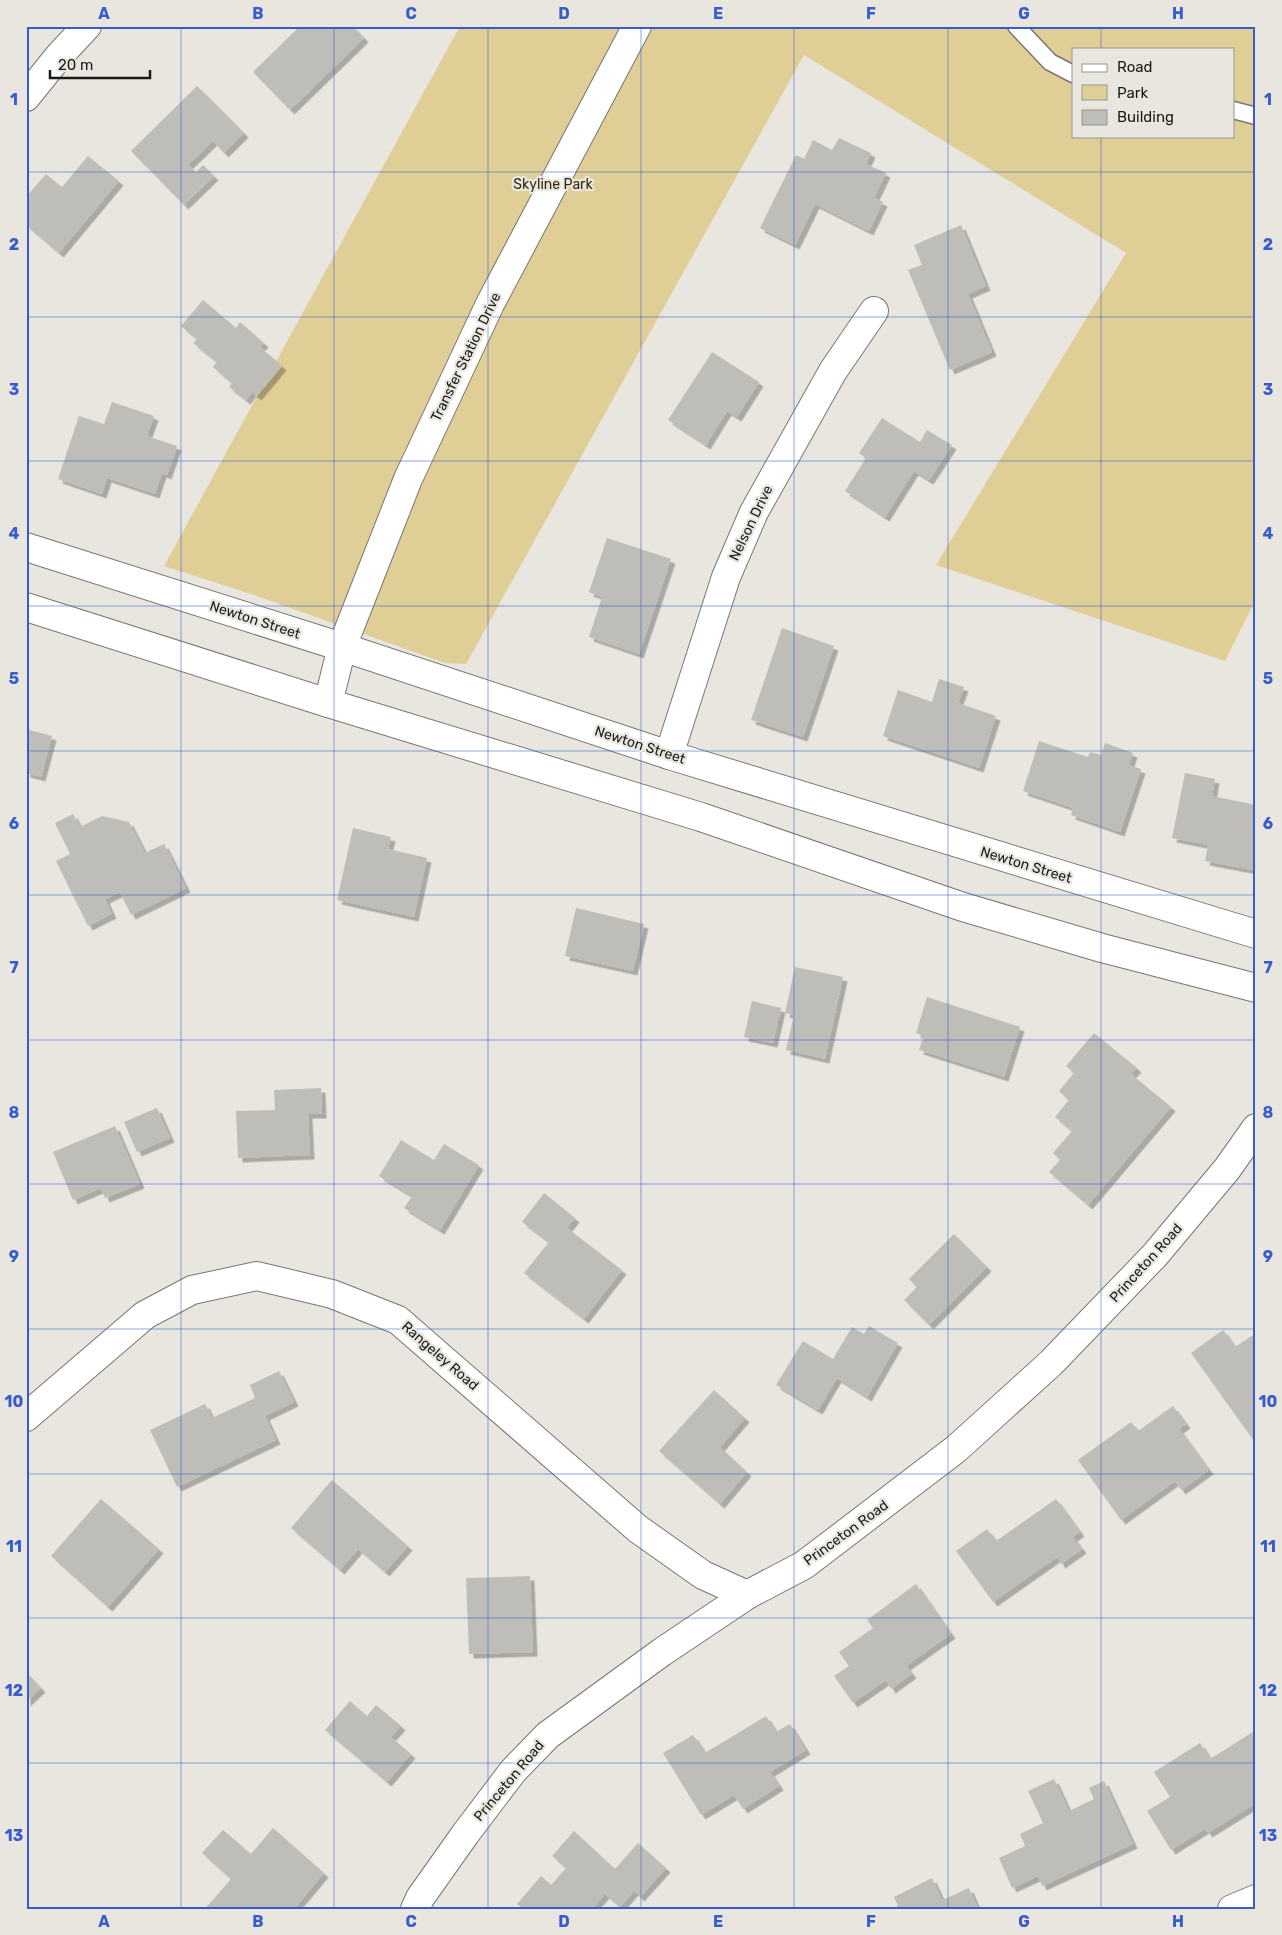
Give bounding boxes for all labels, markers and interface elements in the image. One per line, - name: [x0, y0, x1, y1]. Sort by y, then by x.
- text: A: [98, 4, 110, 23]
- text: B: [252, 4, 264, 23]
- text: C: [405, 4, 417, 23]
- text: D: [558, 4, 570, 23]
- text: E: [713, 4, 723, 23]
- text: F: [866, 4, 876, 23]
- text: G: [1018, 4, 1030, 23]
- text: H: [1172, 4, 1184, 23]
- scale bar: [50, 48, 150, 80]
- legend: [1072, 48, 1234, 138]
- text: 20 m: [58, 56, 93, 74]
- text: Road: [1117, 58, 1153, 76]
- text: Park: [1117, 84, 1148, 102]
- text: 1: [10, 90, 18, 109]
- text: 1: [1264, 90, 1272, 109]
- text: Building: [1117, 108, 1174, 126]
- park label: Skyline Park: [513, 176, 593, 193]
- text: 2: [9, 235, 19, 254]
- text: 2: [1263, 235, 1273, 254]
- street label: Transfer Station Drive: [427, 290, 505, 424]
- text: 3: [9, 380, 19, 399]
- text: 3: [1263, 380, 1273, 399]
- street label: Nelson Drive: [725, 482, 777, 563]
- text: 4: [9, 524, 20, 543]
- text: 4: [1263, 524, 1274, 543]
- street label: Newton Street: [207, 597, 303, 643]
- text: 5: [9, 669, 19, 688]
- text: 5: [1263, 669, 1273, 688]
- street label: Newton Street: [592, 722, 688, 768]
- text: 6: [9, 814, 19, 833]
- text: 6: [1263, 814, 1273, 833]
- street label: Newton Street: [978, 843, 1074, 887]
- text: 7: [9, 958, 19, 977]
- text: 7: [1263, 958, 1273, 977]
- text: 8: [9, 1103, 20, 1122]
- text: 8: [1263, 1103, 1274, 1122]
- street label: Princeton Road: [1106, 1220, 1186, 1306]
- text: 9: [9, 1247, 19, 1266]
- text: 9: [1263, 1247, 1273, 1266]
- street label: Rangeley Road: [398, 1318, 482, 1394]
- text: 10: [5, 1392, 24, 1411]
- text: 10: [1259, 1392, 1278, 1411]
- street label: Princeton Road: [800, 1497, 892, 1569]
- text: 11: [6, 1537, 22, 1556]
- text: 11: [1260, 1537, 1276, 1556]
- text: 12: [5, 1681, 23, 1700]
- text: 12: [1259, 1681, 1277, 1700]
- street label: Princeton Road: [470, 1737, 548, 1825]
- text: 13: [5, 1826, 23, 1845]
- text: 13: [1259, 1826, 1277, 1845]
- text: A: [98, 1912, 110, 1931]
- text: B: [252, 1912, 264, 1931]
- text: C: [405, 1912, 417, 1931]
- text: D: [558, 1912, 570, 1931]
- text: E: [713, 1912, 723, 1931]
- text: F: [866, 1912, 876, 1931]
- text: G: [1018, 1912, 1030, 1931]
- text: H: [1172, 1912, 1184, 1931]

